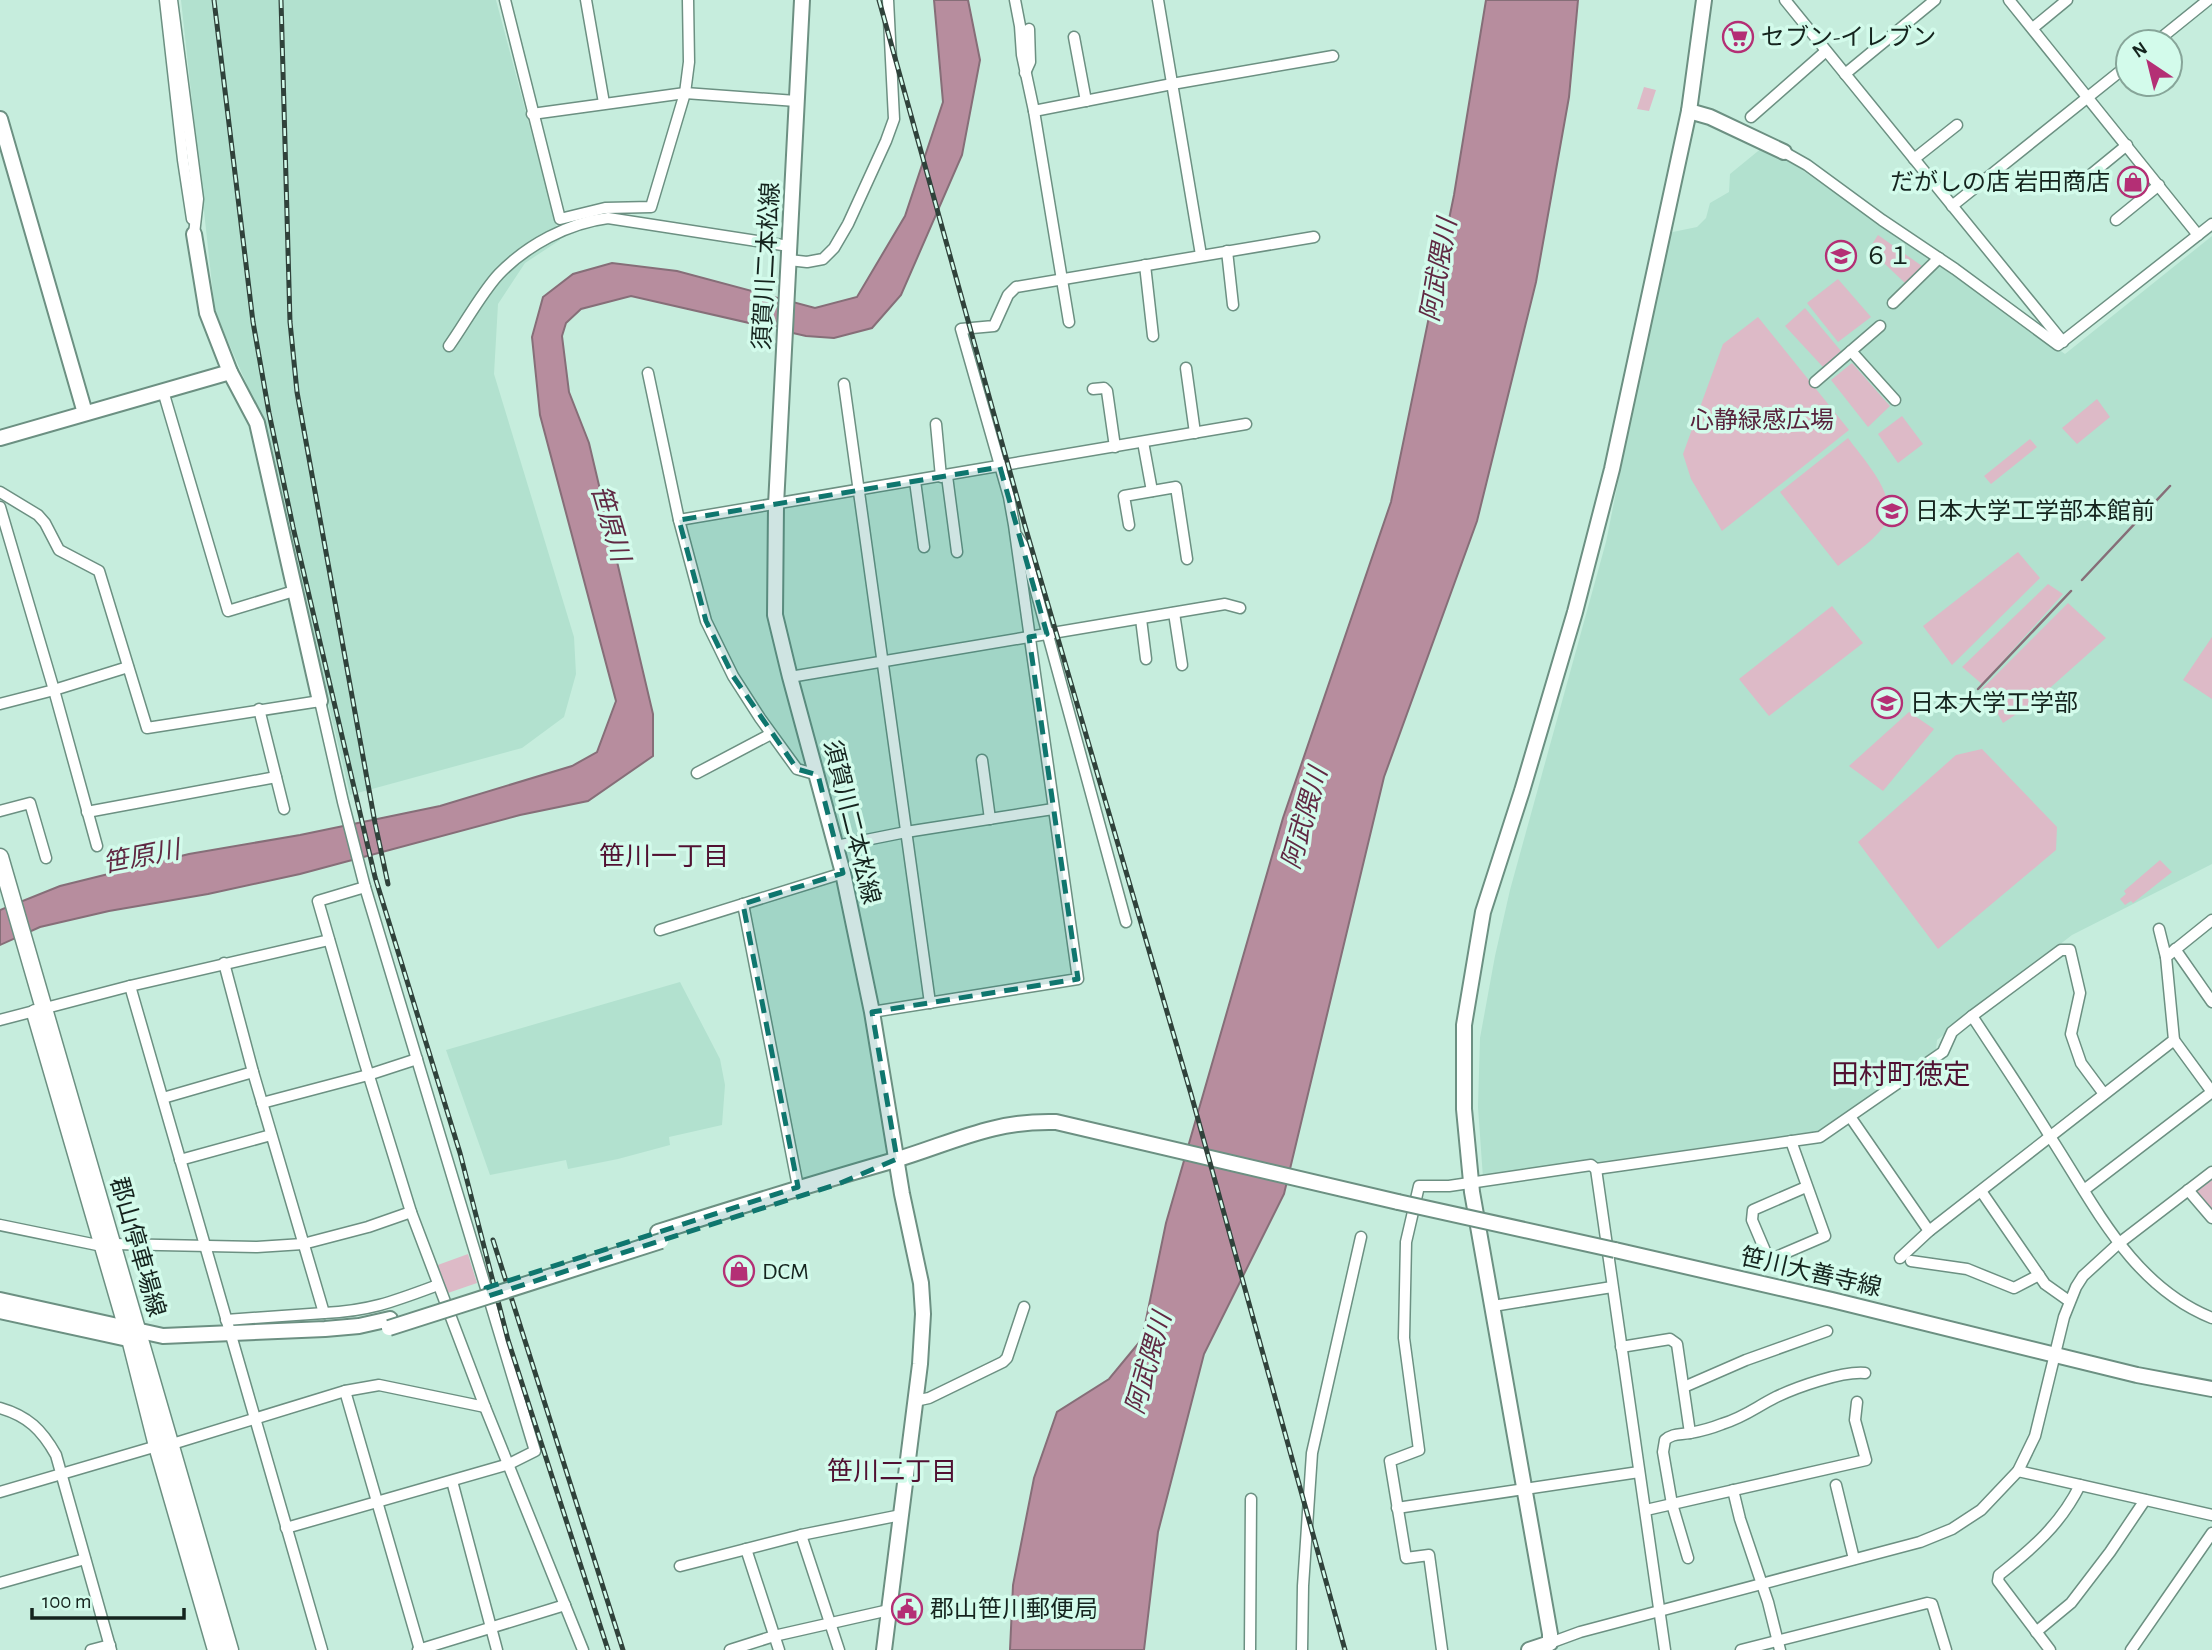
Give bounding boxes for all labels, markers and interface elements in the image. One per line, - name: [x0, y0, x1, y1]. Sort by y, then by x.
- supermarket icon: セブン-イレブン: [1721, 20, 1755, 54]
- place label: セブン-イレブン: [1761, 24, 1936, 50]
- north arrow: [2114, 28, 2184, 98]
- text: N: [2129, 39, 2151, 62]
- shop icon: だがしの店 岩田商店: [2116, 165, 2150, 199]
- place label: だがしの店 岩田商店: [1890, 169, 2110, 195]
- street label: 須賀川二本松線: [749, 181, 783, 351]
- water label: 阿武隈川: [1416, 214, 1461, 324]
- school or university icon: ６１: [1824, 239, 1858, 273]
- place label: ６１: [1864, 245, 1912, 269]
- park label: 心静緑感広場: [1690, 407, 1834, 433]
- water label: 笹原川: [587, 482, 635, 567]
- school or university icon: 日本大学工学部本館前: [1875, 494, 1909, 528]
- place label: 日本大学工学部本館前: [1915, 498, 2155, 524]
- school or university icon: 日本大学工学部: [1870, 686, 1904, 720]
- place label: 日本大学工学部: [1910, 690, 2078, 716]
- street label: 須賀川二本松線: [819, 737, 885, 907]
- water label: 阿武隈川: [1277, 762, 1333, 872]
- water label: 笹原川: [100, 835, 185, 877]
- district label: 笹川一丁目: [599, 842, 729, 870]
- district label: 田村町徳定: [1831, 1060, 1971, 1090]
- street label: 郡山停車場線: [106, 1174, 170, 1320]
- street label: 笹川大善寺線: [1738, 1243, 1884, 1301]
- shop icon: DCM: [722, 1254, 756, 1288]
- place label: DCM: [762, 1260, 809, 1284]
- water label: 阿武隈川: [1121, 1307, 1177, 1417]
- district label: 笹川二丁目: [827, 1457, 957, 1485]
- scale bar: [32, 1576, 184, 1620]
- text: 100 m: [42, 1591, 92, 1612]
- public building icon: 郡山笹川郵便局: [890, 1592, 924, 1626]
- place label: 郡山笹川郵便局: [930, 1596, 1098, 1622]

